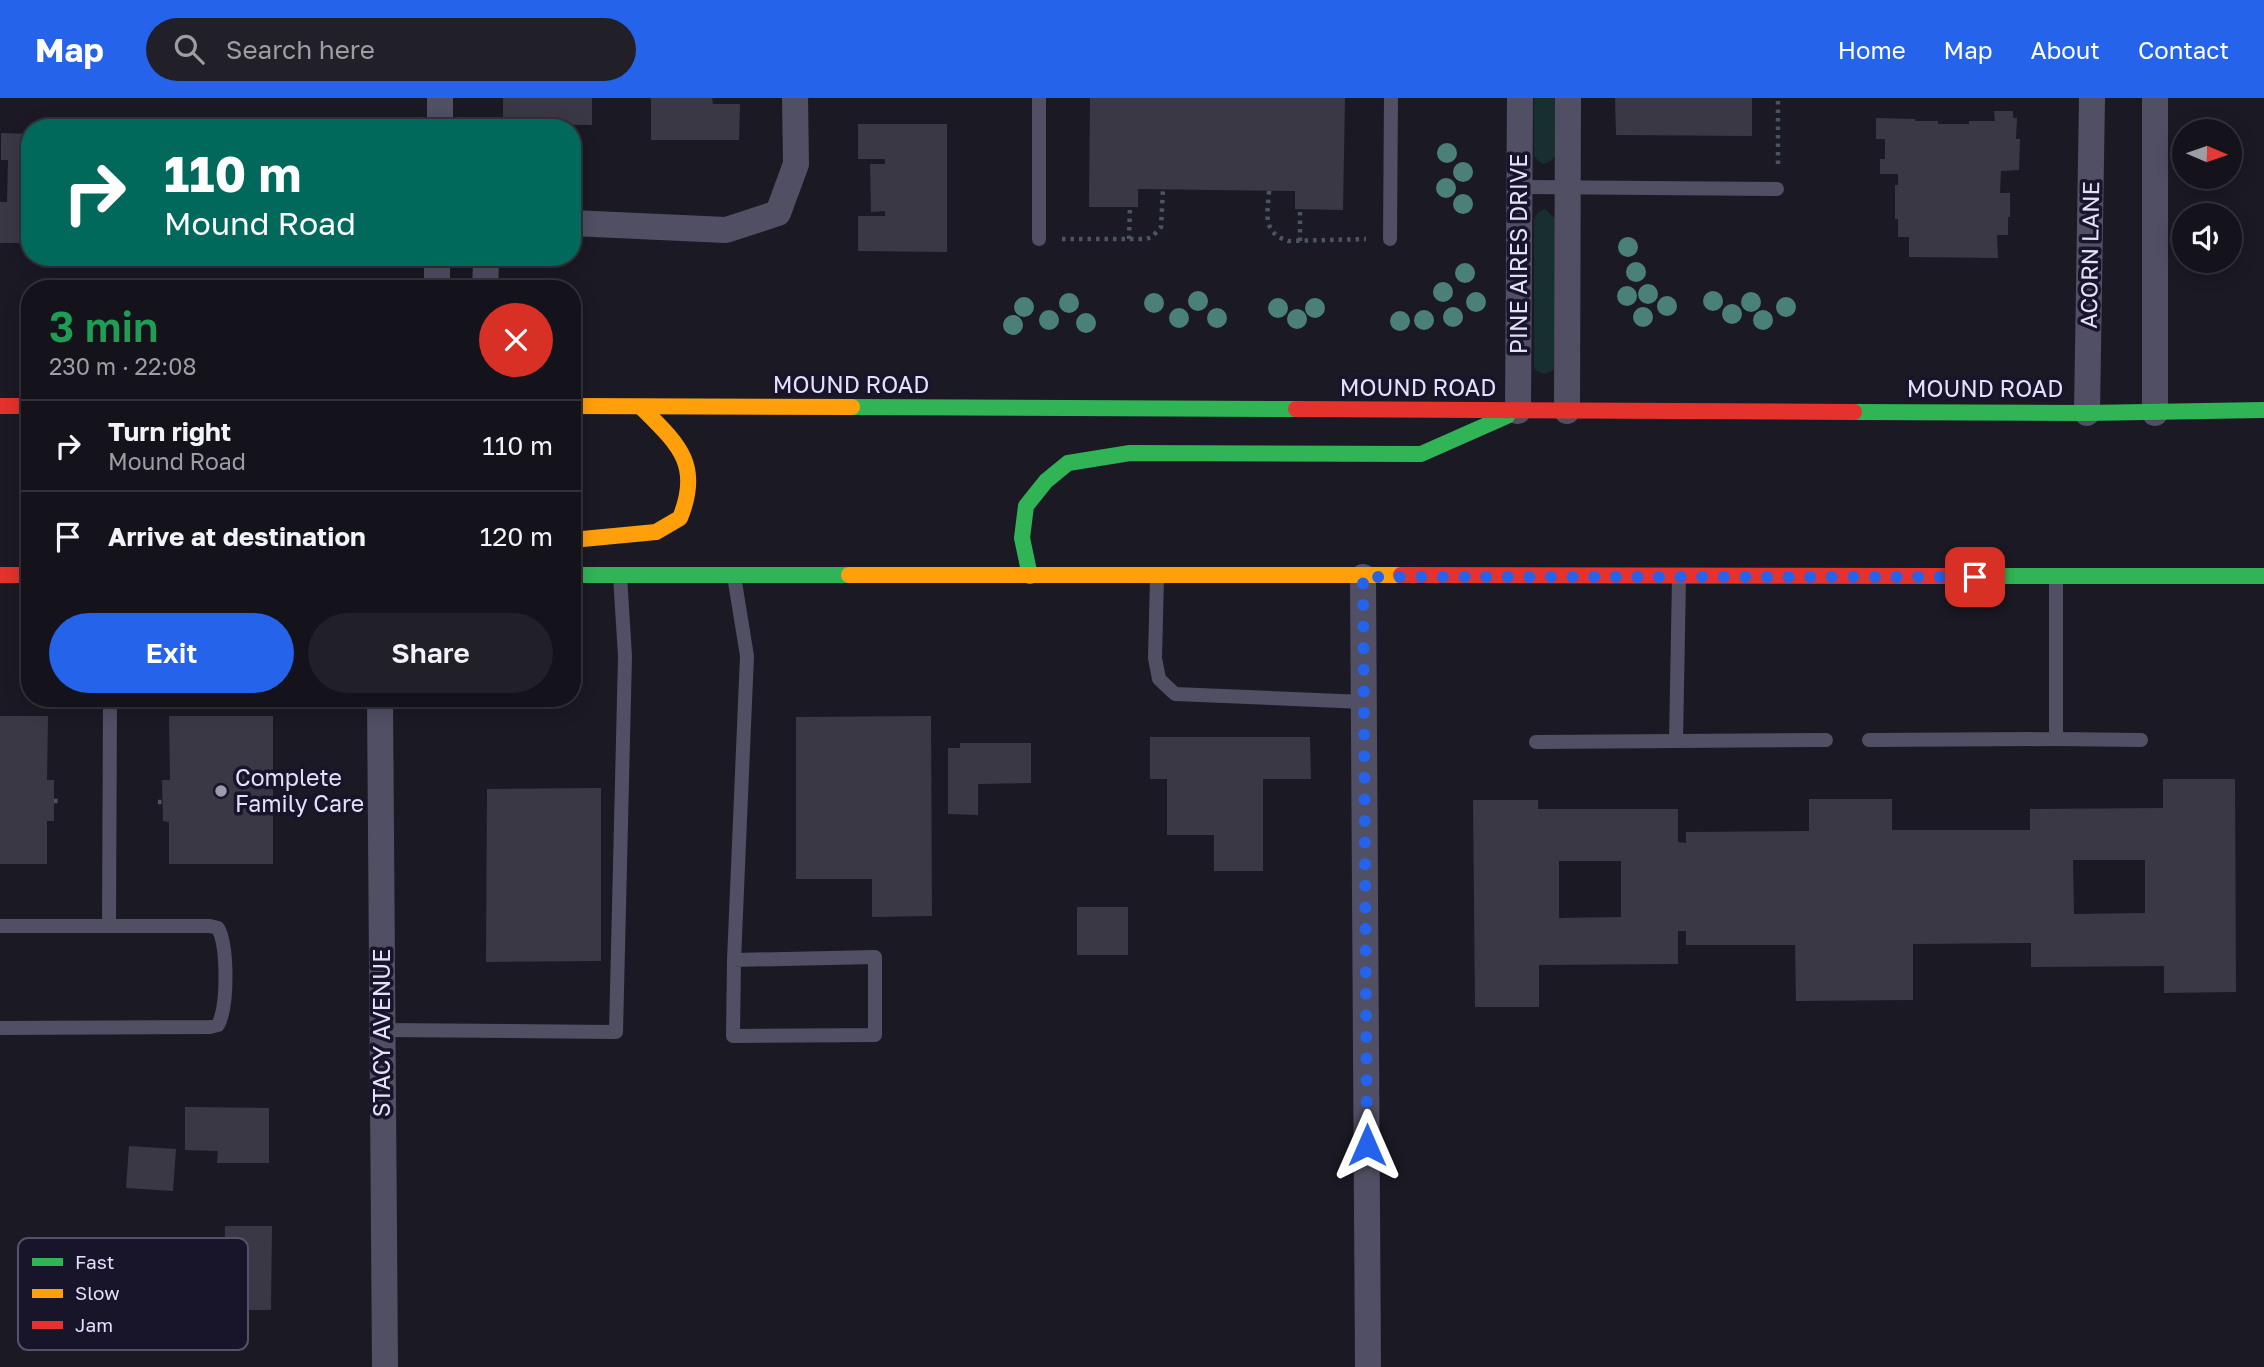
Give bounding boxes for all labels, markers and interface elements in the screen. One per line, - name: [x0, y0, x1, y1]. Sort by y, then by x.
- search box: [146, 18, 636, 81]
- text: Map: [35, 30, 104, 69]
- icon: search: [170, 30, 208, 68]
- text: Search here: [226, 34, 375, 65]
- text: Home: [1838, 35, 1906, 64]
- text: Map: [1944, 35, 1993, 64]
- text: About: [2031, 35, 2100, 64]
- text: Contact: [2138, 35, 2229, 64]
- north arrow: [2172, 119, 2242, 189]
- map controls: [2172, 119, 2242, 273]
- text: 110 m: [164, 144, 301, 203]
- icon: right: [49, 147, 140, 238]
- street label: PINE AIRES DRIVE: [1504, 154, 1532, 354]
- street label: ACORN LANE: [2074, 181, 2104, 329]
- button: sound: [2172, 203, 2242, 273]
- text: Mound Road: [164, 204, 356, 242]
- text: 3 min: [49, 301, 158, 351]
- button: close: [479, 303, 553, 377]
- text: 230 m · 22:08: [49, 352, 196, 380]
- street label: MOUND ROAD: [773, 370, 929, 398]
- street label: MOUND ROAD: [1340, 373, 1496, 401]
- street label: MOUND ROAD: [1907, 374, 2063, 402]
- text: Turn right: [108, 416, 231, 447]
- icon: right: [49, 427, 87, 465]
- text: 110 m: [482, 430, 553, 461]
- text: Mound Road: [108, 447, 246, 475]
- icon: arrive: [49, 518, 87, 556]
- text: Arrive at destination: [108, 521, 366, 552]
- text: 120 m: [480, 521, 553, 552]
- pin: [1945, 547, 2005, 607]
- icon: arrive: [1956, 558, 1994, 596]
- button: Exit: [49, 613, 294, 693]
- button: Share: [308, 613, 553, 693]
- place label: Complete Family Care: [235, 763, 364, 817]
- marker: Complete Family Care: [213, 783, 229, 799]
- street label: STACY AVENUE: [367, 949, 395, 1117]
- position arrow: [1330, 1108, 1404, 1182]
- legend: [18, 1238, 248, 1350]
- text: Fast: [75, 1250, 114, 1273]
- text: Slow: [75, 1281, 120, 1304]
- text: Jam: [75, 1313, 113, 1336]

